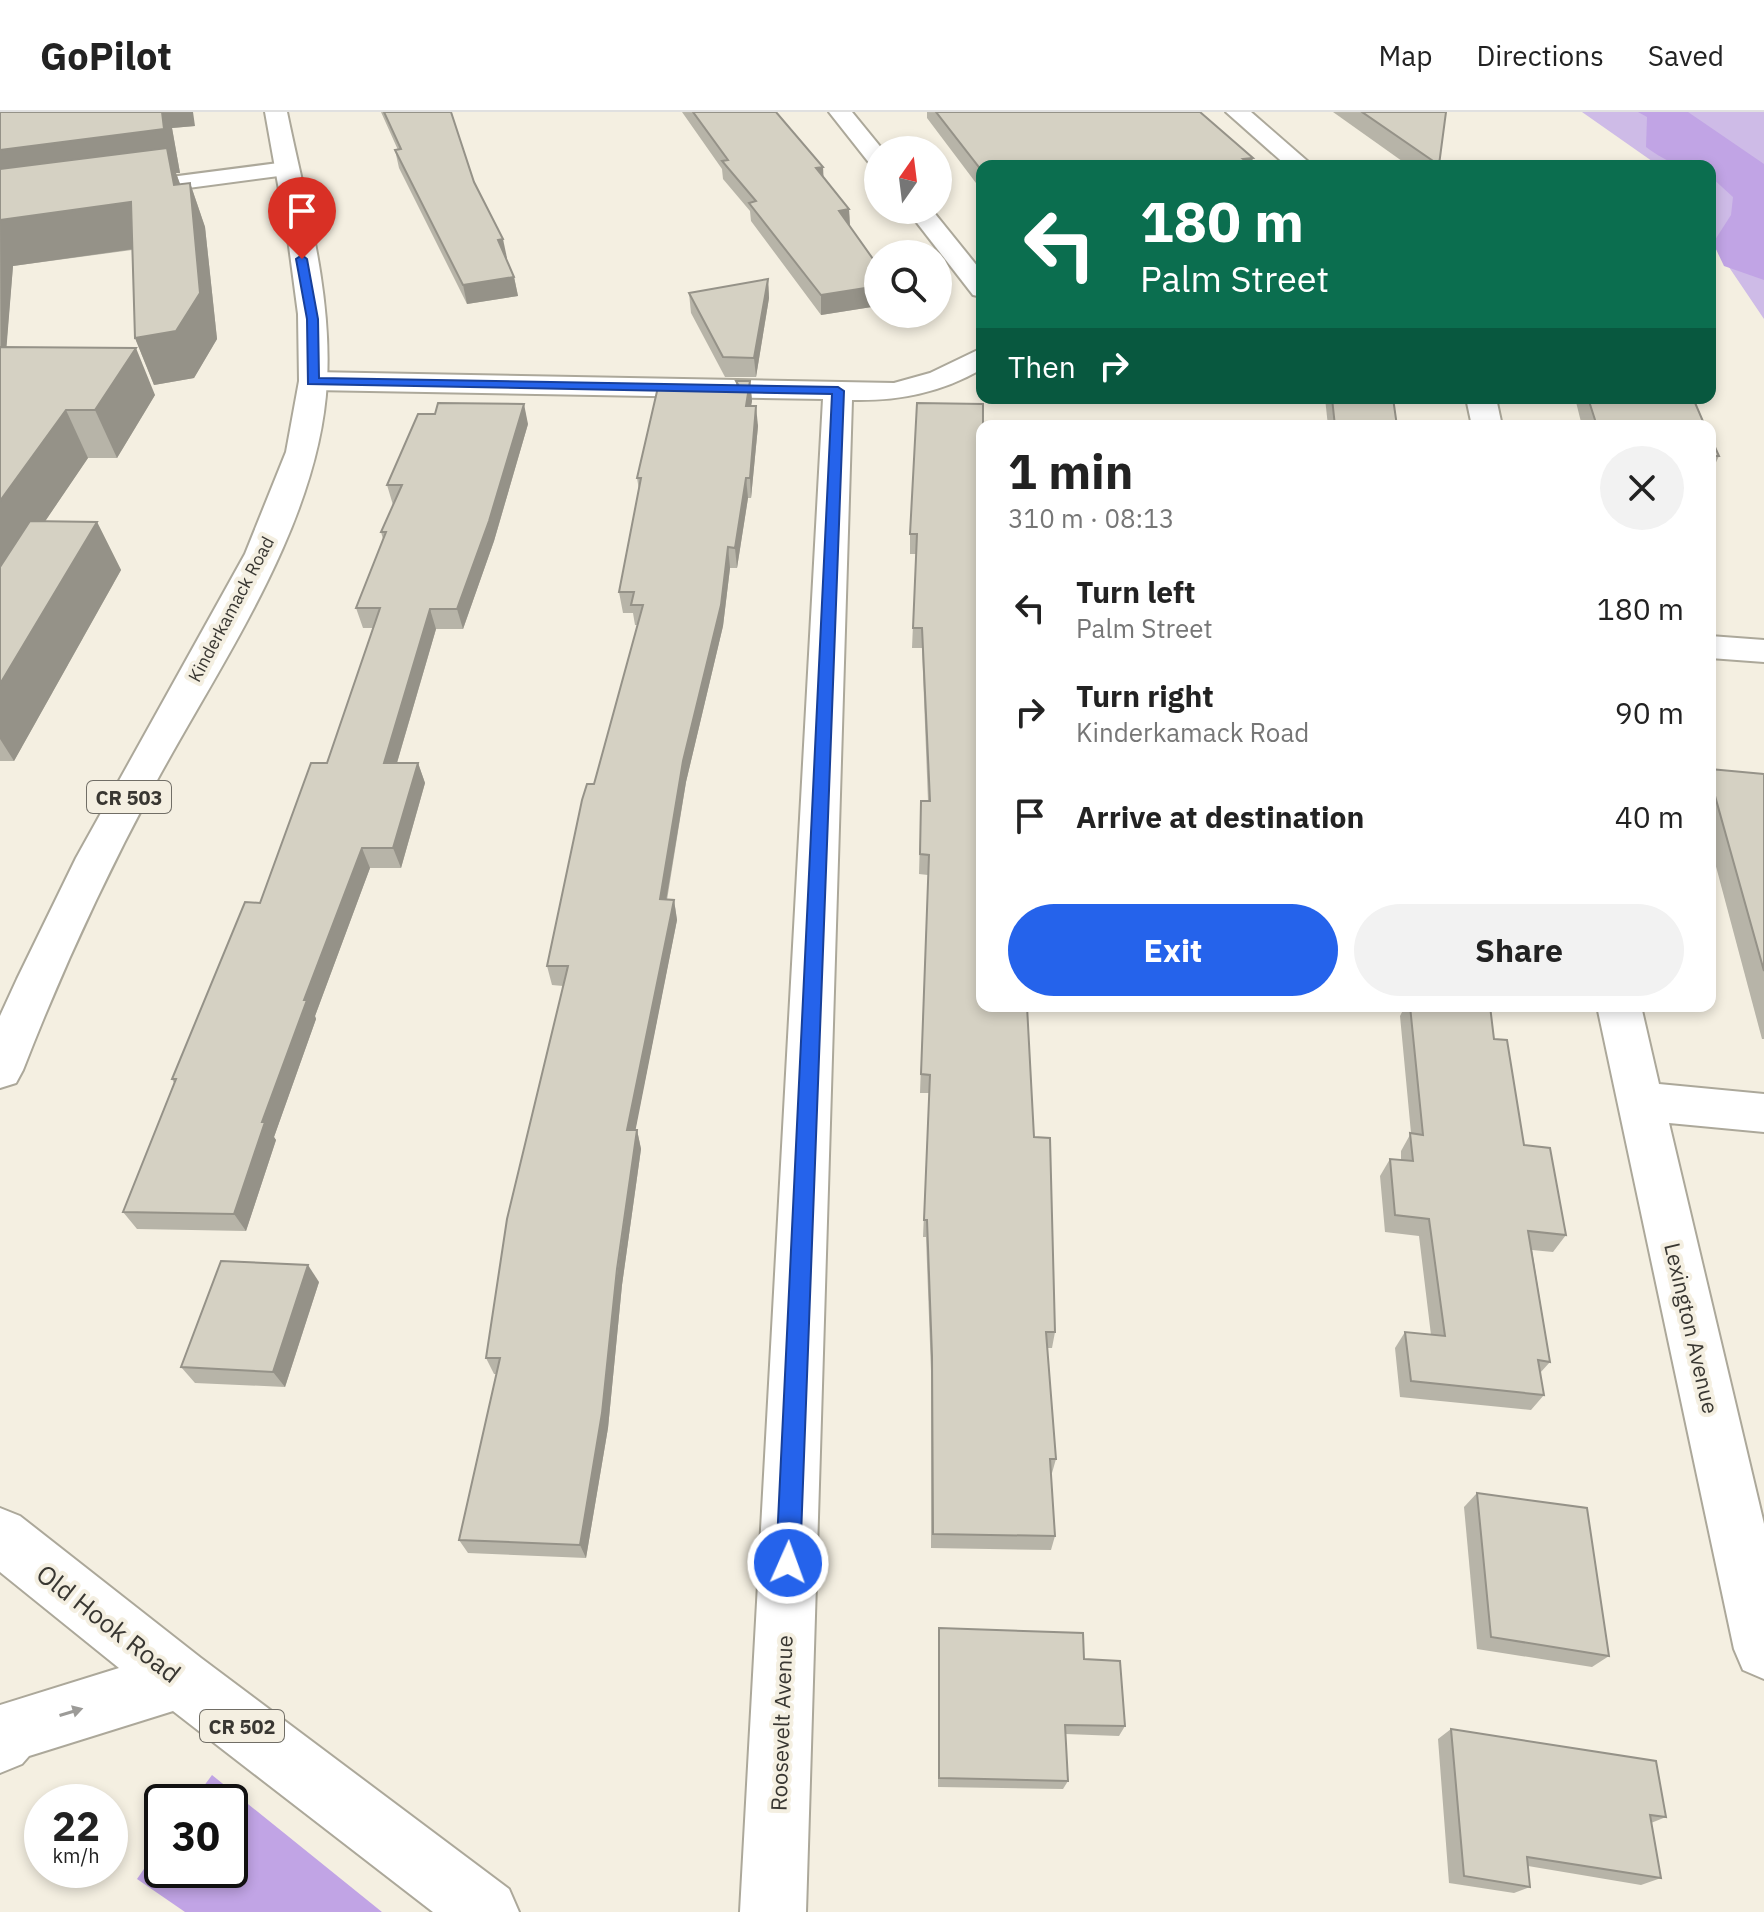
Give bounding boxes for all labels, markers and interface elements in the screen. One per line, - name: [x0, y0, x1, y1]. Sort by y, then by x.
- text: GoPilot: [40, 31, 172, 80]
- text: Map: [1378, 37, 1432, 74]
- text: Directions: [1476, 37, 1604, 74]
- text: Saved: [1648, 37, 1724, 74]
- north arrow: [864, 136, 952, 224]
- map controls: [864, 136, 952, 328]
- pin: [268, 177, 336, 259]
- text: 180 m: [1140, 185, 1304, 257]
- icon: arrive: [280, 189, 324, 233]
- icon: left: [1008, 192, 1112, 296]
- button: search: [864, 240, 952, 328]
- text: Palm Street: [1140, 255, 1329, 302]
- icon: right: [1092, 344, 1136, 388]
- text: Then: [1008, 347, 1076, 386]
- text: 1 min: [1008, 440, 1133, 502]
- button: close: [1600, 446, 1684, 530]
- text: 310 m · 08:13: [1008, 501, 1174, 535]
- street label: Kinderkamack Road: [183, 532, 279, 686]
- text: Turn left: [1076, 572, 1195, 611]
- icon: left: [1008, 586, 1052, 630]
- text: 180 m: [1597, 589, 1684, 628]
- text: Palm Street: [1076, 611, 1213, 645]
- text: Turn right: [1076, 676, 1214, 715]
- icon: right: [1008, 690, 1052, 734]
- text: 90 m: [1615, 693, 1684, 732]
- text: Kinderkamack Road: [1076, 715, 1309, 749]
- road number: CR 503: [87, 781, 171, 813]
- icon: arrive: [1008, 794, 1052, 838]
- text: Arrive at destination: [1076, 797, 1364, 836]
- text: 40 m: [1615, 797, 1684, 836]
- button: Exit: [1008, 904, 1338, 996]
- button: Share: [1354, 904, 1684, 996]
- street label: Lexington Avenue: [1658, 1240, 1726, 1416]
- position arrow: [746, 1521, 830, 1605]
- street label: Old Hook Road: [30, 1556, 188, 1690]
- street label: Roosevelt Avenue: [763, 1635, 799, 1811]
- one-way arrow: [59, 1706, 83, 1718]
- road number: CR 502: [200, 1710, 284, 1742]
- speed limit sign: 30: [144, 1784, 248, 1888]
- text: 22: [52, 1800, 100, 1852]
- text: km/h: [52, 1842, 100, 1869]

